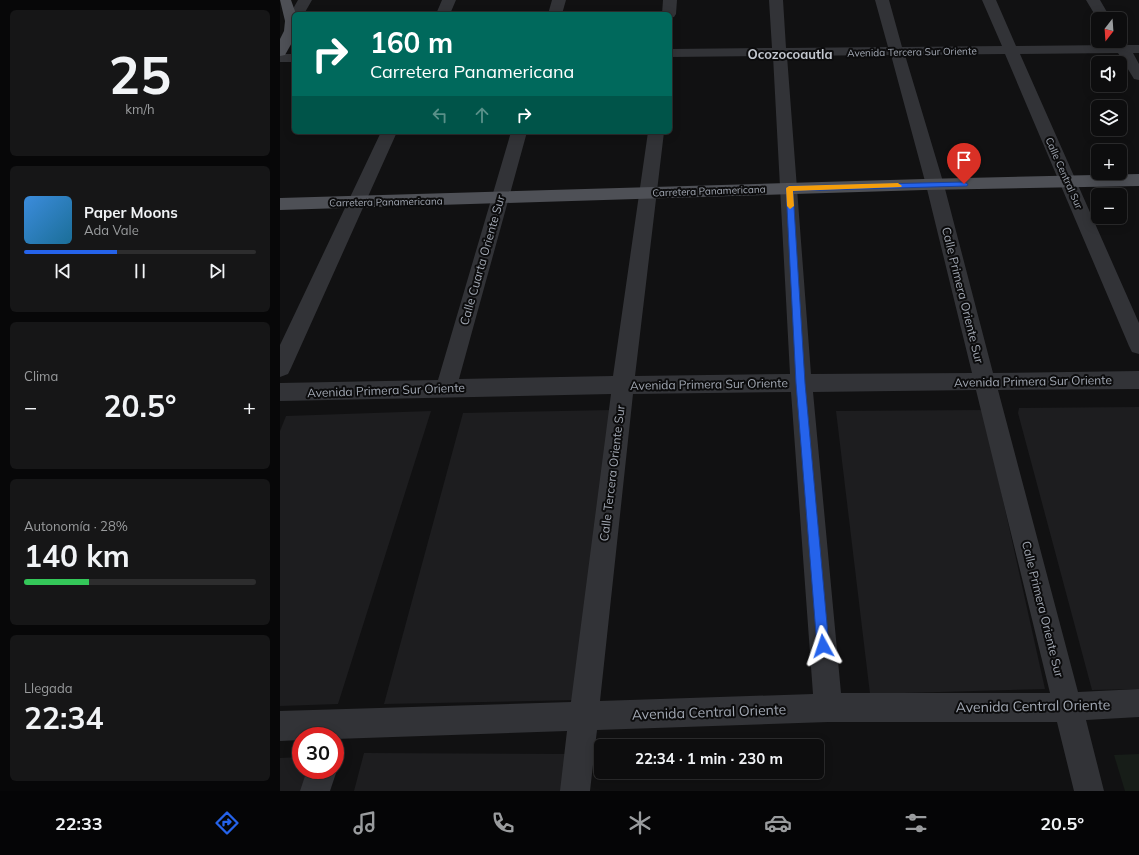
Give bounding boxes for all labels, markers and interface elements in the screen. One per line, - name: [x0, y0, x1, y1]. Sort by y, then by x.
- north arrow: [1091, 12, 1127, 48]
- map controls: [1091, 12, 1127, 224]
- text: 160 m: [370, 25, 453, 60]
- icon: right: [304, 28, 356, 80]
- text: 25: [109, 42, 171, 107]
- street label: Avenida Tercera Sur Oriente: [847, 44, 977, 60]
- district label: Ocozocoautla: [748, 46, 832, 62]
- button: sound: [1091, 56, 1127, 92]
- text: Carretera Panamericana: [370, 60, 574, 83]
- button: layers: [1091, 100, 1127, 136]
- text: km/h: [125, 101, 155, 117]
- icon: left: [429, 104, 451, 126]
- icon: ahead: [471, 104, 493, 126]
- icon: right: [513, 104, 535, 126]
- street label: Calle Central Sur: [1042, 135, 1086, 211]
- pin: [947, 143, 981, 184]
- button: +: [1091, 144, 1127, 180]
- icon: arrive: [953, 149, 975, 171]
- street label: Carretera Panamericana: [652, 183, 766, 199]
- button: −: [1091, 188, 1127, 224]
- street label: Calle Cuarta Oriente Sur: [456, 193, 508, 327]
- street label: Carretera Panamericana: [329, 195, 443, 209]
- text: Paper Moons: [84, 203, 178, 222]
- text: Ada Vale: [84, 222, 139, 238]
- street label: Calle Primera Oriente Sur: [939, 225, 987, 365]
- icon: previous: [52, 260, 74, 282]
- icon: pause: [129, 260, 151, 282]
- icon: next: [206, 260, 228, 282]
- text: Clima: [24, 368, 58, 384]
- street label: Avenida Primera Sur Oriente: [954, 372, 1112, 390]
- street label: Avenida Primera Sur Oriente: [630, 375, 788, 393]
- street label: Avenida Primera Sur Oriente: [307, 380, 465, 400]
- text: 20.5°: [104, 387, 176, 425]
- text: −: [24, 393, 37, 421]
- text: +: [243, 393, 256, 421]
- street label: Calle Tercera Oriente Sur: [596, 403, 628, 542]
- text: Autonomía · 28%: [24, 518, 128, 534]
- text: 140 km: [24, 537, 130, 575]
- street label: Calle Primera Oriente Sur: [1019, 539, 1067, 679]
- position arrow: [802, 625, 844, 667]
- text: Llegada: [24, 680, 73, 696]
- street label: Avenida Central Oriente: [956, 696, 1110, 716]
- text: 22:34: [24, 699, 103, 737]
- street label: Avenida Central Oriente: [631, 700, 787, 724]
- speed limit sign: 30: [292, 727, 344, 779]
- text: 22:34 · 1 min · 230 m: [635, 749, 783, 768]
- icon: directions: [213, 809, 241, 837]
- icon: music: [351, 809, 379, 837]
- icon: phone: [489, 809, 517, 837]
- icon: climate: [626, 809, 654, 837]
- icon: car: [764, 809, 792, 837]
- icon: filters: [902, 809, 930, 837]
- text: 22:33: [55, 812, 103, 835]
- text: 20.5°: [1040, 812, 1084, 835]

